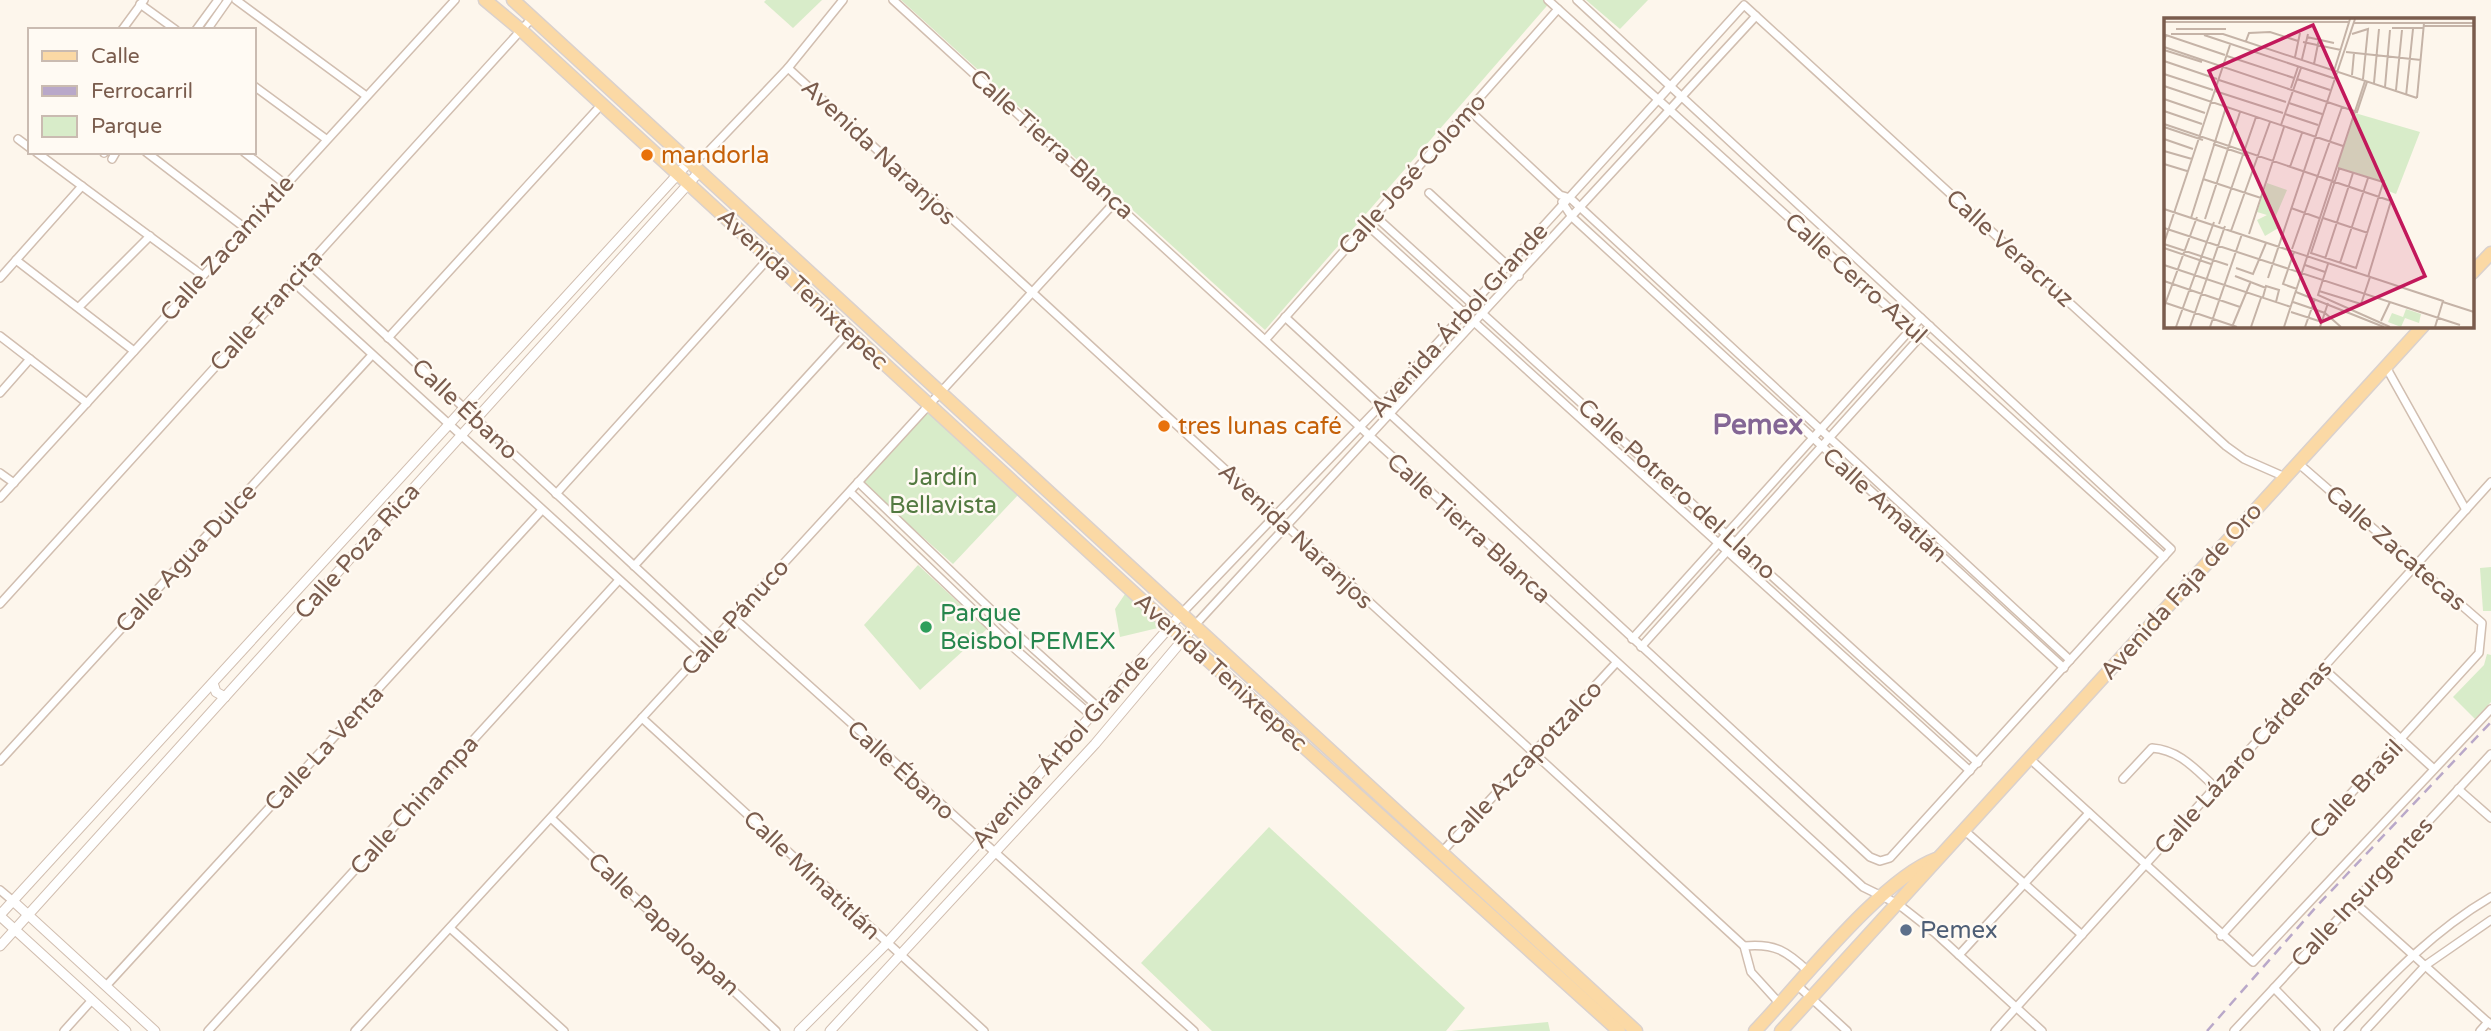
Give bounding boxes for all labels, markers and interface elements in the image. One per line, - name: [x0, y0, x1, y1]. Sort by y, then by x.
- inset map: [2164, 18, 2474, 327]
- legend: [28, 28, 256, 154]
- text: Calle: [91, 44, 140, 69]
- street label: Calle Tierra Blanca: [964, 63, 1140, 226]
- street label: Avenida Naranjos: [795, 73, 962, 231]
- text: Ferrocarril: [91, 79, 193, 104]
- street label: Calle José Colomo: [1332, 88, 1492, 261]
- text: Parque: [91, 114, 162, 139]
- place label: mandorla: [661, 141, 770, 170]
- marker: mandorla: [639, 147, 655, 163]
- street label: Calle Zacamixtle: [154, 169, 301, 327]
- street label: Calle Veracruz: [1940, 183, 2080, 313]
- street label: Avenida Tenixtepec: [711, 203, 894, 376]
- street label: Calle Cerro Azul: [1779, 207, 1933, 350]
- street label: Avenida Árbol Grande: [1364, 216, 1554, 424]
- street label: Calle Francita: [204, 243, 329, 377]
- street label: Calle Ébano: [405, 352, 525, 466]
- street label: Calle Potrero del Llano: [1571, 393, 1782, 586]
- district label: Pemex: [1713, 408, 1803, 442]
- place label: tres lunas café: [1178, 412, 1342, 441]
- marker: tres lunas café: [1156, 418, 1172, 434]
- street label: Calle Amatlán: [1816, 442, 1953, 569]
- street label: Calle Tierra Blanca: [1381, 447, 1557, 610]
- street label: Avenida Naranjos: [1212, 457, 1379, 615]
- park label: Jardín Bellavista: [889, 463, 997, 520]
- street label: Calle Poza Rica: [289, 477, 426, 625]
- street label: Calle Agua Dulce: [110, 478, 263, 639]
- street label: Calle Zacatecas: [2319, 479, 2472, 617]
- street label: Avenida Faja de Oro: [2094, 497, 2269, 686]
- street label: Calle Pánuco: [675, 553, 795, 682]
- street label: Avenida Tenixtepec: [1128, 587, 1313, 758]
- place label: Parque Beisbol PEMEX: [940, 599, 1116, 656]
- marker: Parque Beisbol PEMEX: [918, 619, 934, 635]
- street label: Avenida Árbol Grande: [965, 647, 1155, 855]
- street label: Calle Lázaro Cárdenas: [2148, 654, 2338, 861]
- street label: Calle Azcapotzalco: [1440, 675, 1608, 852]
- street label: Calle La Venta: [259, 679, 390, 817]
- street label: Calle Ébano: [841, 714, 961, 826]
- street label: Calle Chinampa: [344, 729, 485, 881]
- street label: Calle Brasil: [2303, 734, 2409, 845]
- street label: Calle Minatitlán: [737, 804, 886, 946]
- street label: Calle Insurgentes: [2285, 811, 2440, 974]
- street label: Calle Papaloapan: [582, 847, 746, 1002]
- place label: Pemex: [1920, 916, 1998, 945]
- marker: Pemex: [1898, 922, 1914, 938]

